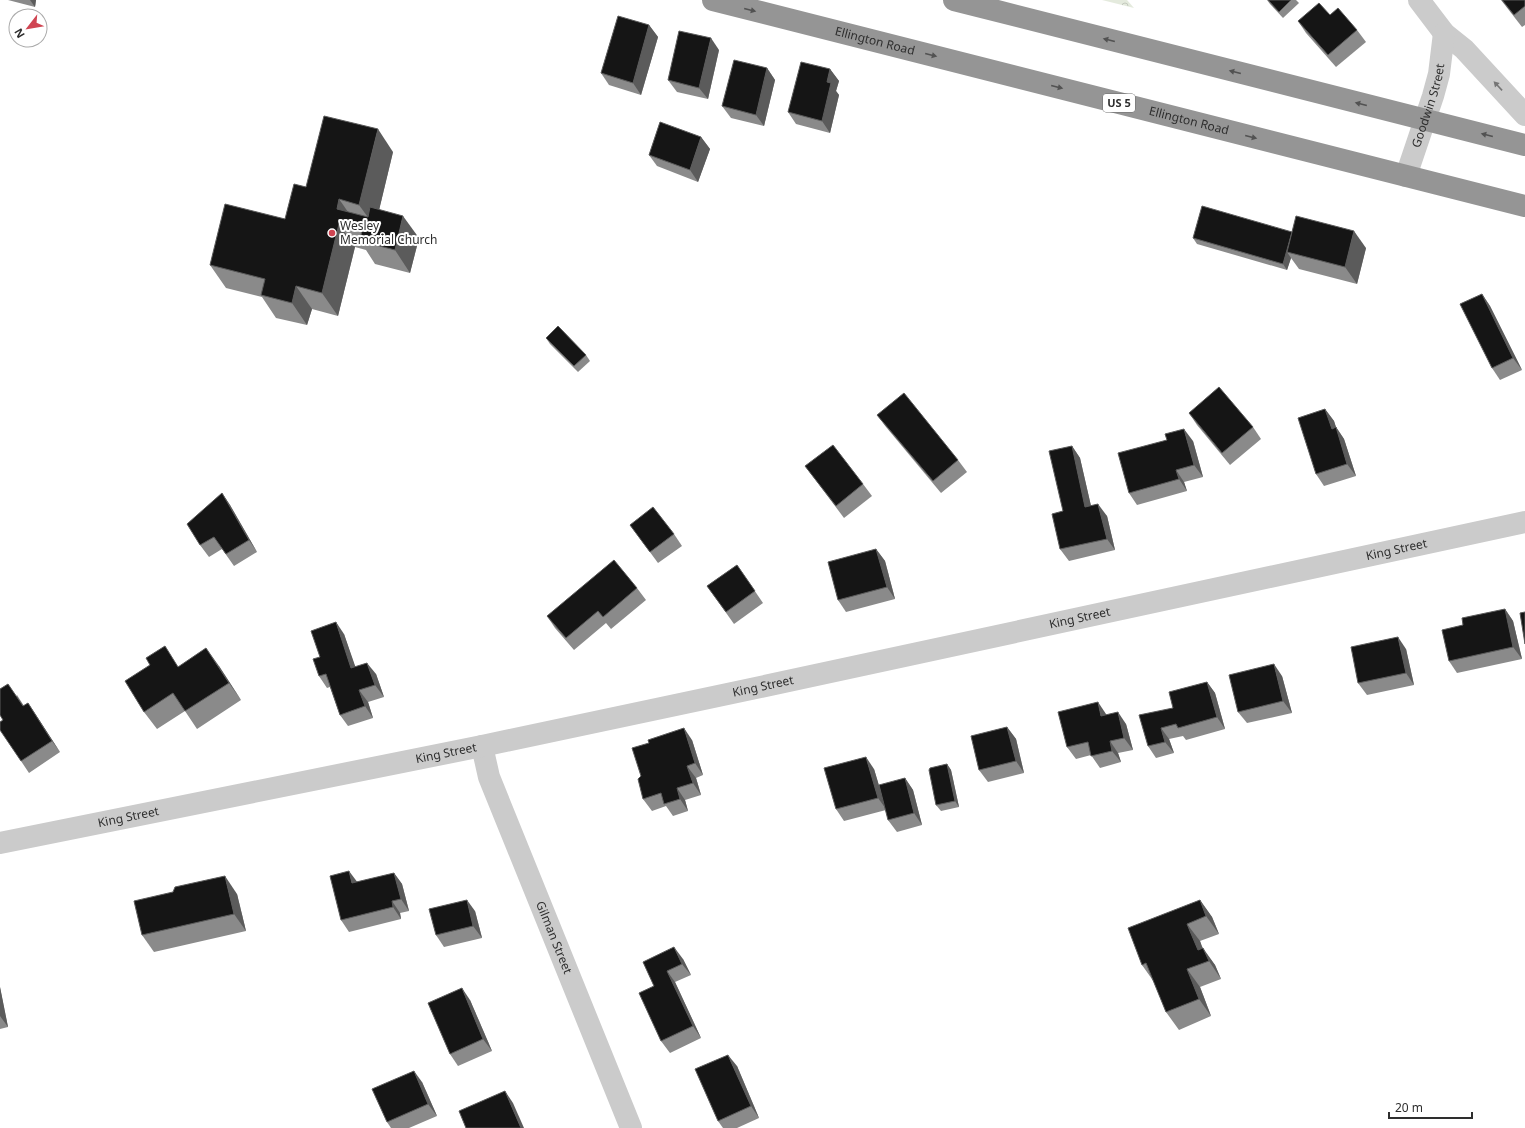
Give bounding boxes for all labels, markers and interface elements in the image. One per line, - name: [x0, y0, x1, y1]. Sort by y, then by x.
- one-way arrow: [744, 7, 757, 13]
- north arrow: [8, 8, 48, 48]
- street label: Ellington Road: [833, 22, 917, 59]
- text: N: [10, 26, 28, 41]
- one-way arrow: [1103, 36, 1115, 42]
- one-way arrow: [925, 53, 937, 59]
- street label: Goodwin Street: [1407, 62, 1448, 150]
- one-way arrow: [1229, 68, 1241, 74]
- one-way arrow: [1494, 81, 1503, 91]
- one-way arrow: [1051, 85, 1063, 91]
- road number: US 5: [1103, 94, 1135, 112]
- one-way arrow: [1355, 100, 1367, 106]
- street label: Ellington Road: [1147, 102, 1231, 139]
- one-way arrow: [1481, 132, 1493, 138]
- one-way arrow: [1244, 134, 1257, 140]
- place label: Wesley Memorial Church: [340, 217, 437, 248]
- marker: Wesley Memorial Church: [327, 228, 337, 238]
- street label: King Street: [1364, 534, 1429, 564]
- street label: King Street: [1048, 603, 1112, 632]
- street label: King Street: [731, 671, 796, 701]
- street label: King Street: [414, 738, 479, 767]
- street label: King Street: [96, 802, 161, 831]
- street label: Gilman Street: [532, 898, 577, 977]
- scale bar: [1389, 1094, 1472, 1120]
- text: 20 m: [1395, 1099, 1423, 1116]

